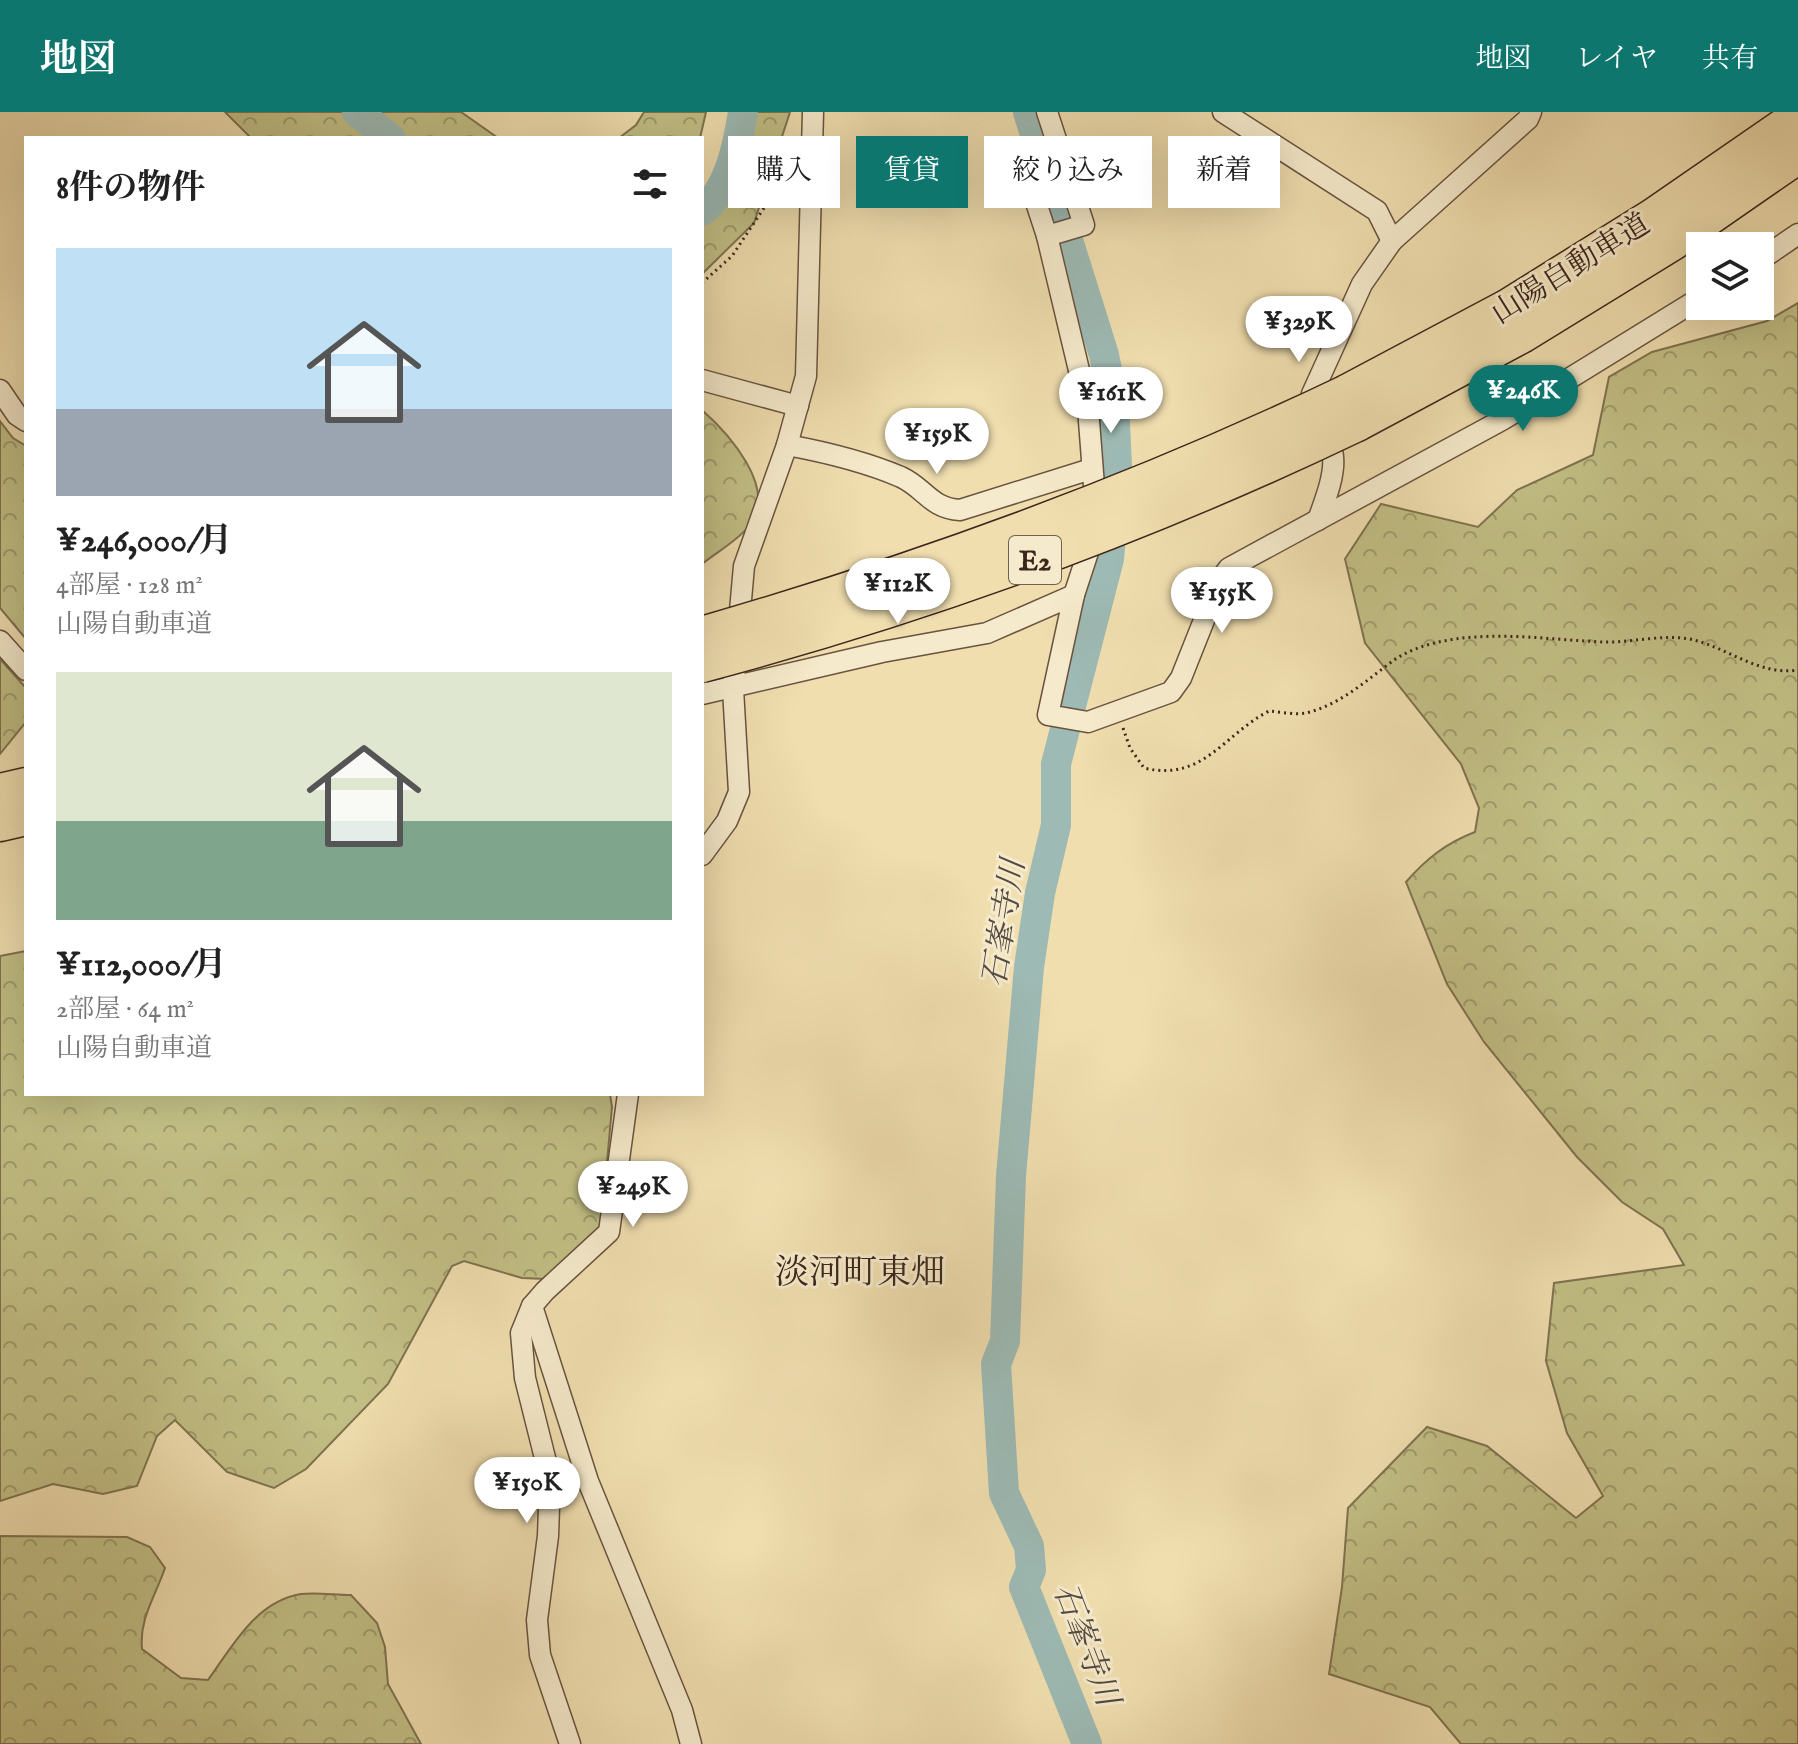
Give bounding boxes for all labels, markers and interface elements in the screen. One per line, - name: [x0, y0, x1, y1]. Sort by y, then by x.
- text: 地図: [40, 37, 116, 85]
- text: 地図: [1475, 42, 1531, 77]
- text: レイヤ: [1575, 42, 1658, 77]
- text: 共有: [1702, 42, 1758, 77]
- chip: 購入: [728, 136, 840, 208]
- chip: 賃貸: [856, 136, 968, 208]
- chip: 絞り込み: [984, 136, 1152, 208]
- chip: 新着: [1168, 136, 1280, 208]
- icon: filters: [628, 162, 672, 206]
- text: 8件の物件: [56, 167, 205, 210]
- street label: 山陽自動車道: [1485, 206, 1657, 334]
- map controls: [1686, 232, 1774, 320]
- button: layers: [1686, 232, 1774, 320]
- pin: ¥329K: [1243, 296, 1355, 364]
- icon: home: [292, 300, 436, 444]
- text: ¥329K: [1263, 305, 1335, 338]
- pin: ¥246K: [1467, 365, 1579, 433]
- pin: ¥161K: [1055, 367, 1167, 435]
- text: ¥246K: [1486, 374, 1560, 407]
- text: ¥161K: [1077, 376, 1145, 409]
- pin: ¥159K: [881, 408, 993, 476]
- text: ¥159K: [903, 417, 971, 450]
- text: ¥246,000/月: [56, 520, 233, 563]
- road number: E2: [1009, 536, 1061, 584]
- pin: ¥112K: [842, 558, 954, 626]
- text: ¥112K: [863, 567, 933, 600]
- pin: ¥155K: [1166, 567, 1278, 635]
- text: 4部屋 · 128 m²: [56, 569, 203, 602]
- text: ¥155K: [1189, 576, 1255, 609]
- text: 山陽自動車道: [56, 608, 212, 641]
- icon: home: [292, 724, 436, 868]
- water label: 石峯寺川: [975, 854, 1036, 990]
- text: ¥112,000/月: [56, 944, 227, 987]
- text: 2部屋 · 64 m²: [56, 993, 194, 1026]
- text: 山陽自動車道: [56, 1032, 212, 1065]
- pin: ¥249K: [577, 1161, 689, 1229]
- text: ¥249K: [596, 1170, 670, 1203]
- district label: 淡河町東畑: [775, 1252, 945, 1295]
- pin: ¥150K: [471, 1457, 583, 1525]
- text: ¥150K: [492, 1466, 562, 1499]
- water label: 石峯寺川: [1043, 1578, 1128, 1715]

